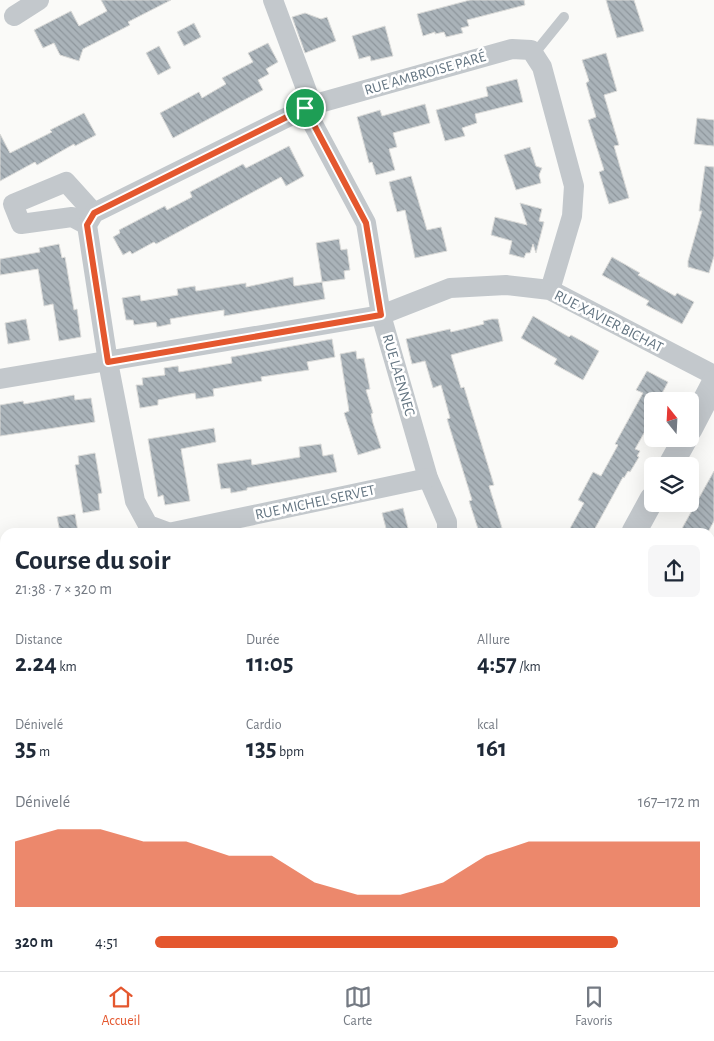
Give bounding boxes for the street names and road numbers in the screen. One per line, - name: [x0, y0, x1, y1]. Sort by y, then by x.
- street label: RUE AMBROISE PARÉ: [362, 47, 488, 98]
- street label: RUE XAVIER BICHAT: [552, 288, 666, 356]
- street label: RUE LAENNEC: [380, 332, 417, 418]
- street label: RUE MICHEL SERVET: [254, 482, 377, 523]

